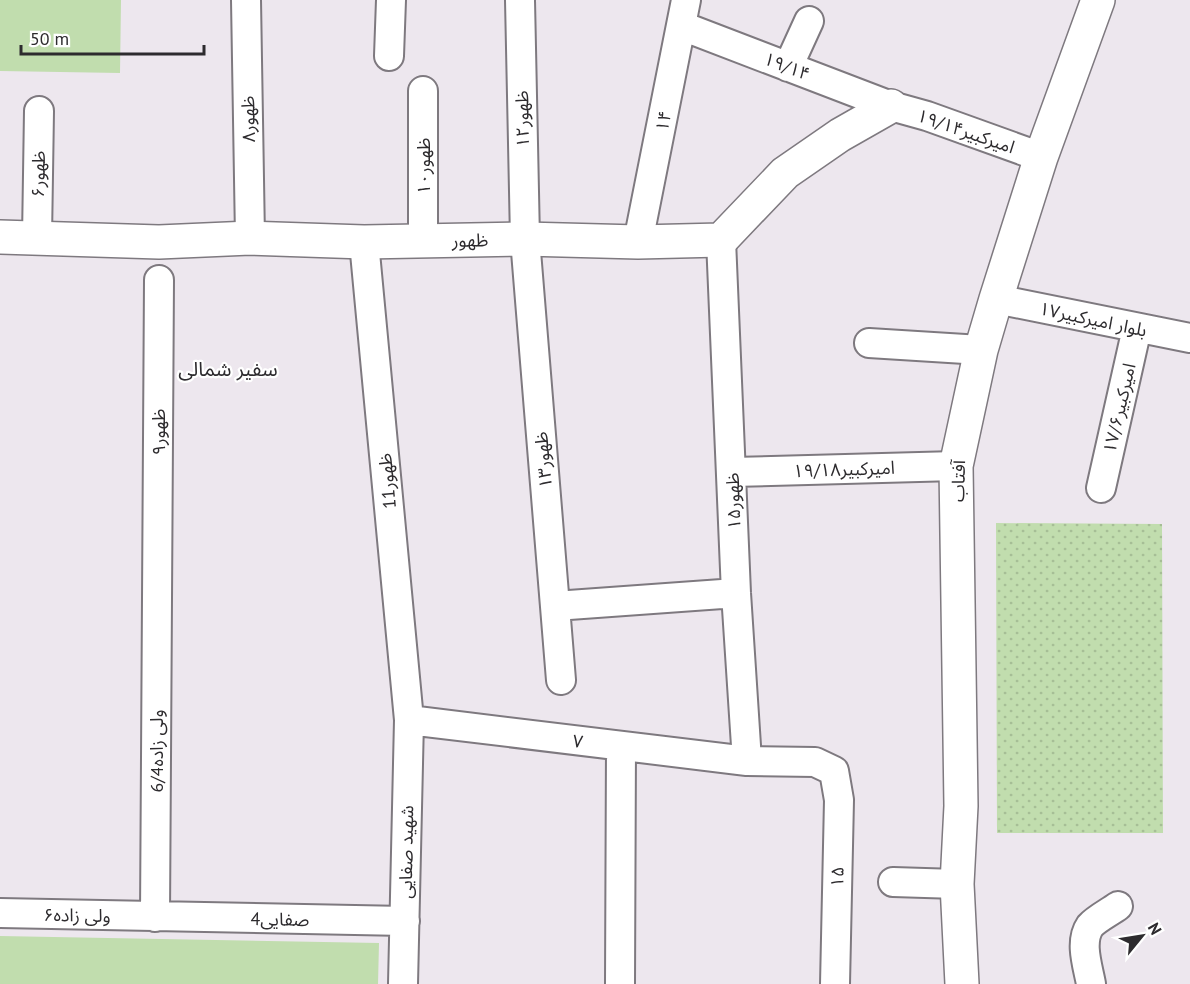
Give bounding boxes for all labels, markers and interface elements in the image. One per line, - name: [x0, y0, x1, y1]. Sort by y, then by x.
- scale bar: [21, 18, 204, 56]
- text: 50 m: [30, 27, 69, 50]
- street label: ۱۹/۱۴: [761, 47, 813, 85]
- street label: ظهور۱۲: [510, 90, 534, 148]
- street label: ظهور۸: [236, 95, 260, 143]
- street label: امیرکبیر۱۹/۱۴: [914, 104, 1018, 158]
- street label: ۱۴: [650, 109, 676, 133]
- street label: ظهور۱۰: [412, 137, 435, 195]
- street label: ظهور۶: [26, 150, 50, 198]
- street label: ظهور: [451, 228, 488, 252]
- street label: بلوار امیرکبیر۱۷: [1037, 296, 1149, 342]
- district label: سفیر شمالی: [178, 356, 278, 382]
- street label: امیرکبیر۱۷/۶: [1097, 361, 1141, 455]
- street label: ظهور۹: [147, 409, 170, 455]
- street label: ظهور۱۳: [529, 431, 557, 489]
- street label: 11ظهور: [373, 452, 401, 510]
- street label: امیرکبیر۱۹/۱۸: [793, 456, 895, 482]
- street label: آفتاب: [946, 459, 970, 502]
- street label: ظهور۱۵: [721, 472, 745, 530]
- street label: 6/4ولی زاده: [145, 709, 168, 793]
- street label: ۷: [571, 729, 585, 753]
- street label: شهید صفایی: [394, 805, 418, 899]
- street label: ۱۵: [825, 867, 849, 887]
- street label: ولی زاده۶: [43, 903, 111, 927]
- north arrow: [1112, 906, 1172, 966]
- street label: 4صفایی: [250, 907, 310, 931]
- text: N: [1144, 919, 1166, 938]

